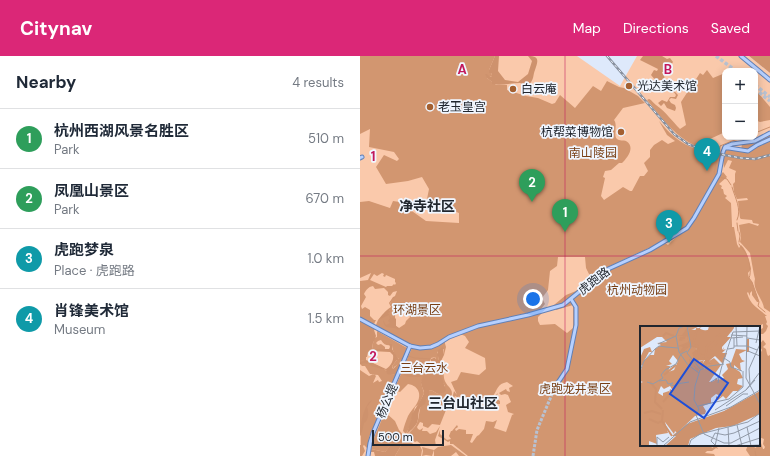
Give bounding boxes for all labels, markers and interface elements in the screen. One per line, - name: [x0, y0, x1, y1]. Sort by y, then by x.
- text: Citynav: [20, 16, 92, 41]
- text: Map: [573, 19, 601, 37]
- text: Directions: [623, 19, 689, 37]
- text: Saved: [711, 19, 750, 37]
- text: A: [457, 61, 467, 78]
- text: B: [664, 61, 672, 78]
- map controls: [722, 68, 758, 140]
- button: +: [722, 68, 758, 104]
- text: Nearby: [16, 71, 76, 93]
- text: 4 results: [292, 74, 344, 91]
- place label: 光达美术馆: [637, 78, 697, 94]
- place label: 白云庵: [521, 81, 557, 97]
- marker: 光达美术馆: [624, 81, 634, 91]
- marker: 白云庵: [508, 84, 518, 94]
- place label: 老玉皇宫: [438, 99, 486, 115]
- marker: 老玉皇宫: [425, 102, 435, 112]
- button: −: [722, 104, 758, 140]
- text: 杭州西湖风景名胜区: [54, 121, 189, 141]
- place label: 杭帮菜博物馆: [541, 124, 613, 140]
- marker: 杭帮菜博物馆: [616, 127, 626, 137]
- text: 1: [27, 130, 31, 147]
- text: 510 m: [308, 130, 344, 147]
- pin: 4: [694, 138, 720, 171]
- text: Park: [54, 141, 80, 158]
- park label: 南山陵园: [569, 145, 617, 161]
- text: 1: [371, 148, 375, 165]
- pin: 2: [519, 169, 545, 202]
- text: 凤凰山景区: [54, 181, 129, 201]
- text: 2: [25, 190, 33, 207]
- text: 670 m: [305, 190, 344, 207]
- district label: 净寺社区: [399, 197, 455, 215]
- pin: 1: [552, 199, 578, 232]
- text: Park: [54, 201, 80, 218]
- pin: 3: [656, 210, 682, 243]
- text: 虎跑梦泉: [54, 240, 114, 260]
- text: 3: [25, 250, 33, 267]
- text: 1.0 km: [307, 250, 344, 267]
- text: Place · 虎跑路: [54, 262, 135, 279]
- street label: 虎跑路: [575, 264, 613, 298]
- park label: 杭州动物园: [607, 282, 667, 298]
- your location: [523, 289, 543, 309]
- text: 肖锋美术馆: [54, 301, 129, 321]
- park label: 环湖景区: [393, 302, 441, 318]
- text: 4: [25, 310, 33, 327]
- text: 1.5 km: [308, 310, 344, 327]
- text: Museum: [54, 321, 105, 338]
- inset map: [640, 326, 760, 446]
- text: 2: [369, 348, 377, 365]
- park label: 三台云水: [400, 360, 448, 376]
- street label: 杨公堤: [373, 381, 401, 421]
- park label: 虎跑龙井景区: [539, 381, 611, 397]
- district label: 三台山社区: [428, 394, 498, 412]
- scale bar: [372, 428, 444, 447]
- text: 500 m: [378, 430, 413, 444]

